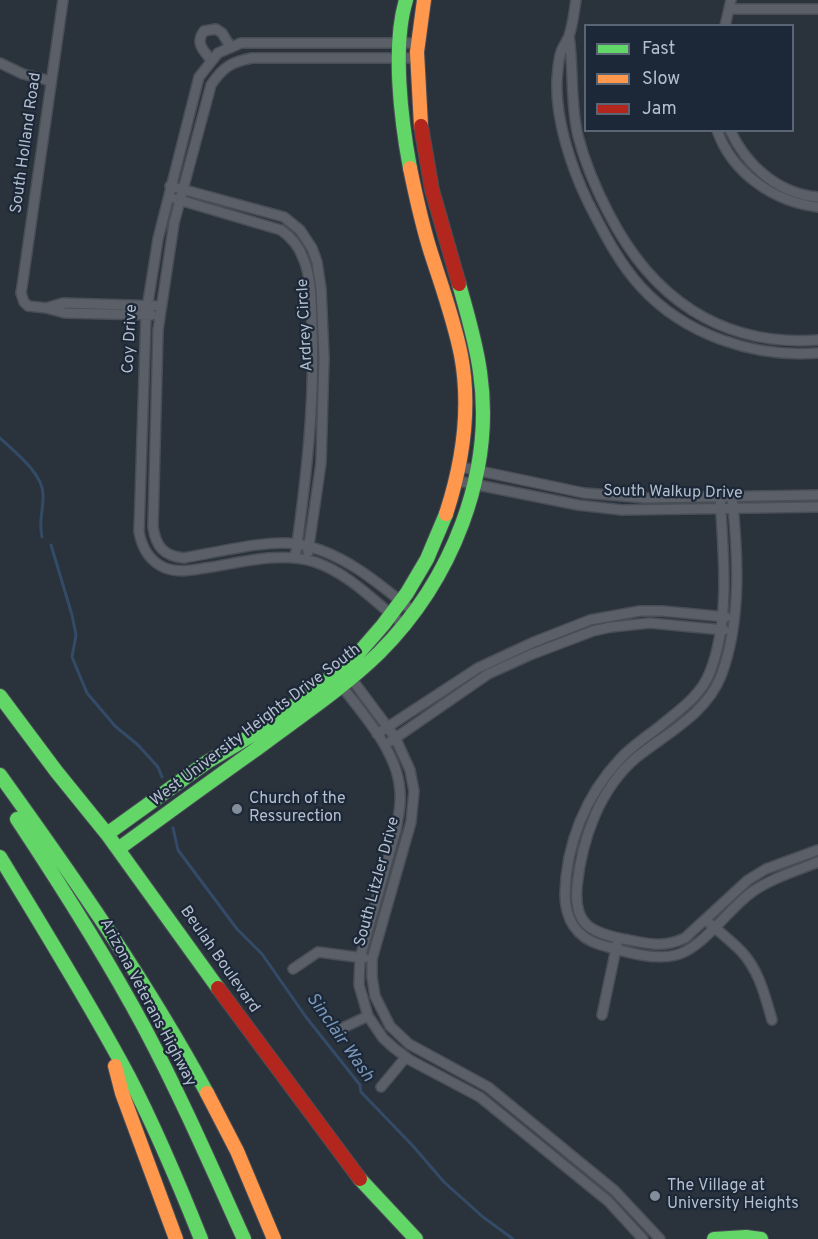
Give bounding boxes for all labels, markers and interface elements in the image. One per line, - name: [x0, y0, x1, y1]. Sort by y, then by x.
- legend: [584, 24, 794, 132]
- text: Fast: [642, 38, 675, 61]
- text: Slow: [642, 68, 680, 91]
- street label: South Holland Road: [8, 71, 46, 215]
- text: Jam: [642, 98, 677, 121]
- street label: Ardrey Circle: [294, 278, 318, 372]
- street label: Coy Drive: [120, 304, 142, 374]
- street label: South Walkup Drive: [603, 482, 743, 504]
- street label: West University Heights Drive South: [147, 641, 365, 811]
- place label: Church of the Ressurection: [249, 790, 346, 828]
- marker: Church of the Ressurection: [230, 802, 244, 816]
- street label: South Litzler Drive: [351, 815, 405, 949]
- street label: Beulah Boulevard: [175, 903, 263, 1017]
- street label: Arizona Veterans Highway: [95, 916, 199, 1090]
- water label: Sinclair Wash: [300, 989, 378, 1087]
- place label: The Village at University Heights: [667, 1177, 799, 1215]
- marker: The Village at University Heights: [648, 1189, 662, 1203]

